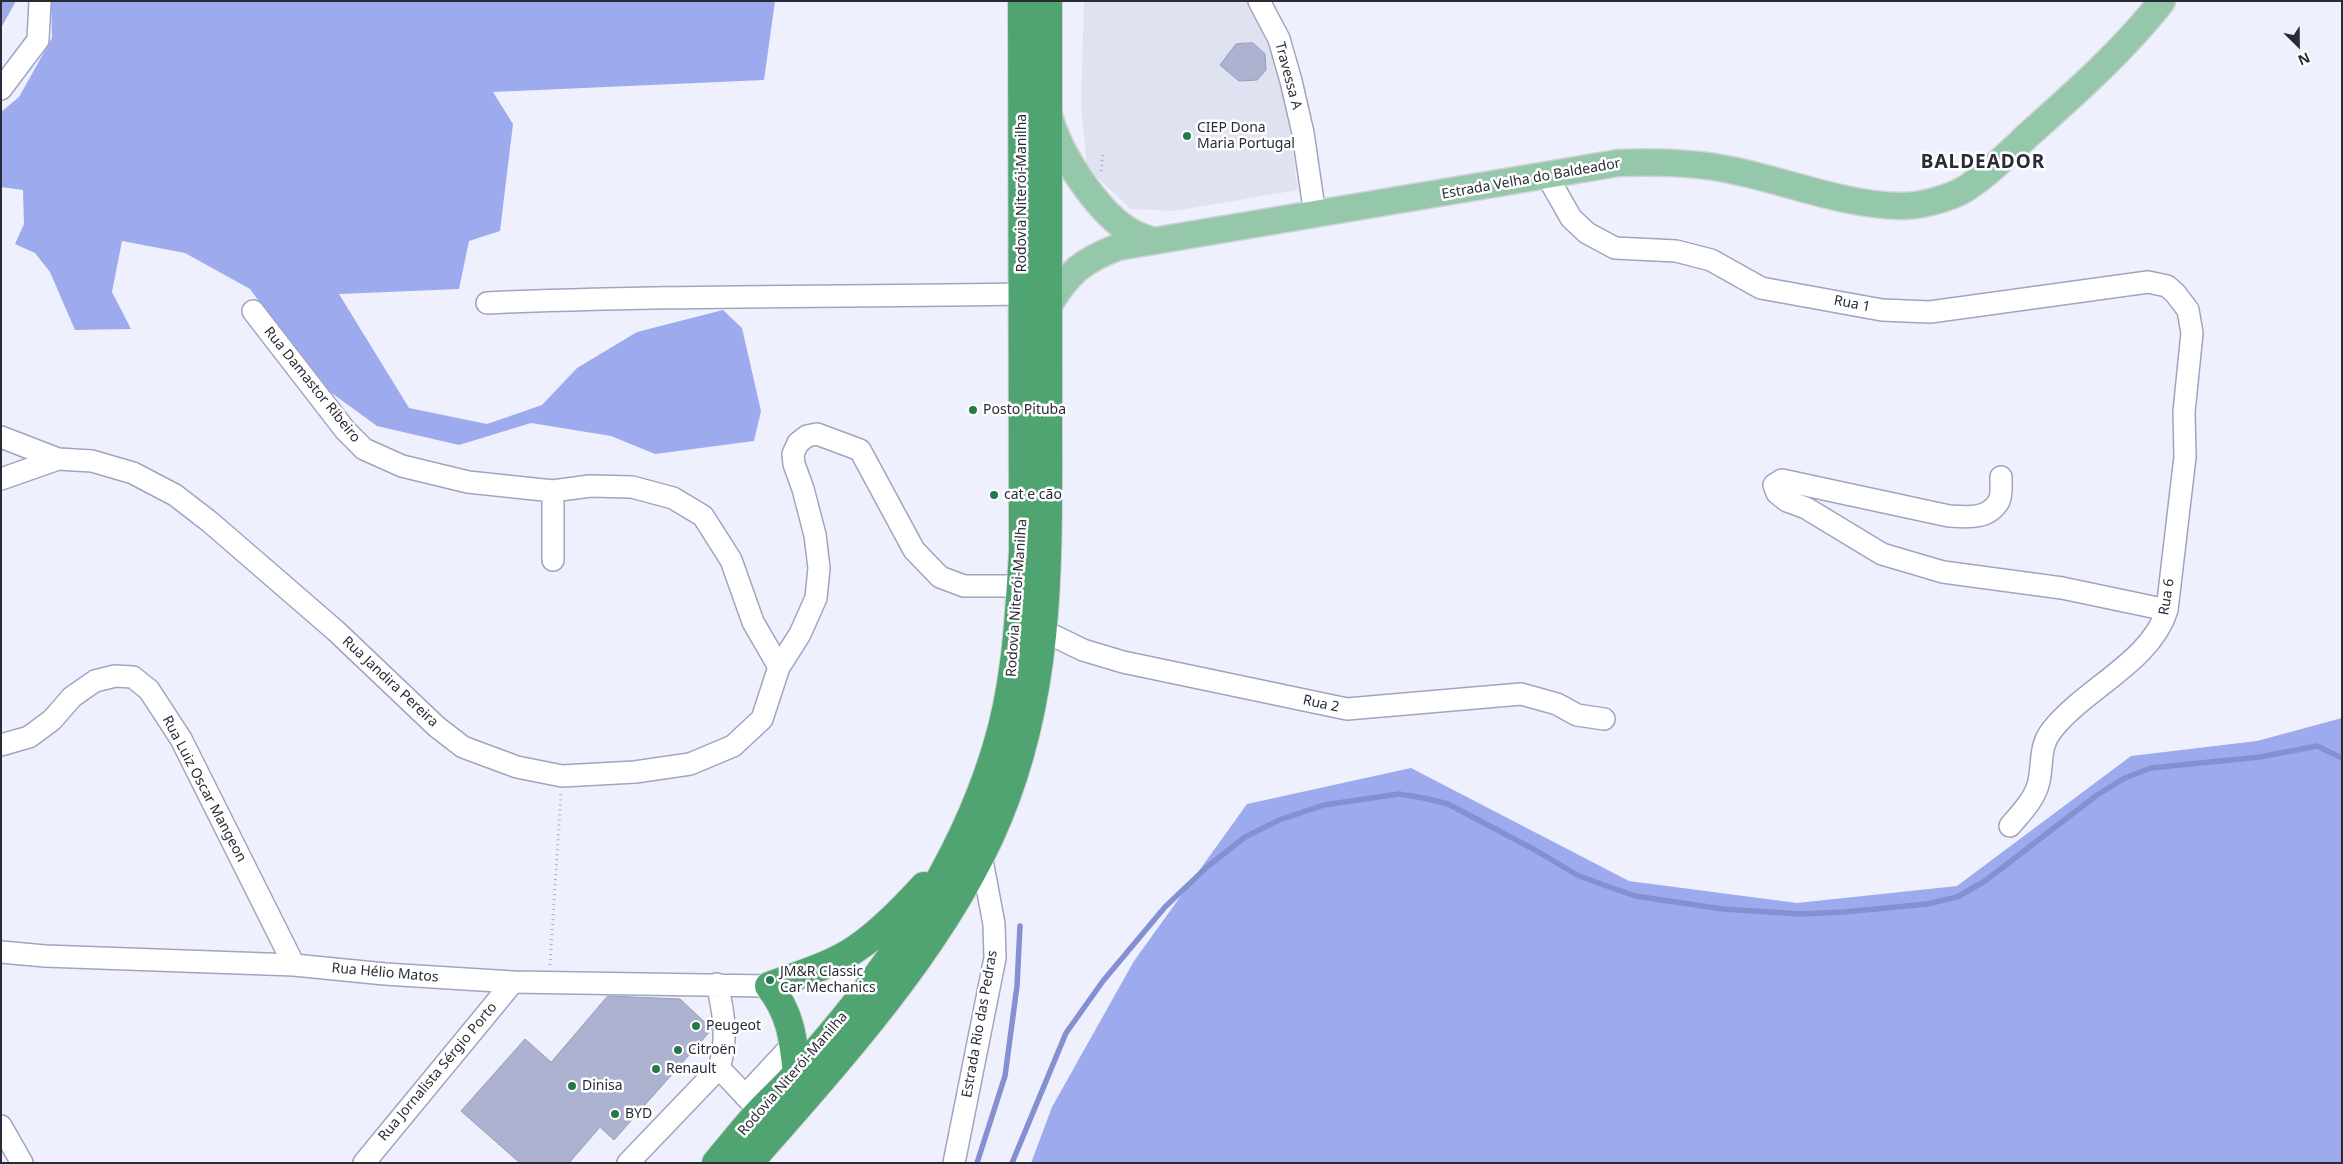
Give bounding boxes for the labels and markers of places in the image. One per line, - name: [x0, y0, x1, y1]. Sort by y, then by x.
- place label: CIEP Dona Maria Portugal: [1197, 120, 1295, 152]
- marker: CIEP Dona Maria Portugal: [1181, 130, 1193, 142]
- place label: Posto Pituba: [983, 402, 1066, 418]
- marker: Posto Pituba: [967, 404, 979, 416]
- place label: cat e cão: [1004, 487, 1062, 503]
- marker: cat e cão: [988, 489, 1000, 501]
- place label: JM&R Classic Car Mechanics: [780, 964, 876, 996]
- marker: JM&R Classic Car Mechanics: [764, 974, 776, 986]
- place label: Peugeot: [706, 1018, 761, 1034]
- marker: Peugeot: [690, 1020, 702, 1032]
- place label: Citroën: [688, 1042, 736, 1058]
- marker: Citroën: [672, 1044, 684, 1056]
- place label: Renault: [666, 1061, 716, 1077]
- marker: Renault: [650, 1063, 662, 1075]
- place label: Dinisa: [582, 1078, 623, 1094]
- marker: Dinisa: [566, 1080, 578, 1092]
- place label: BYD: [625, 1106, 652, 1122]
- marker: BYD: [609, 1108, 621, 1120]

